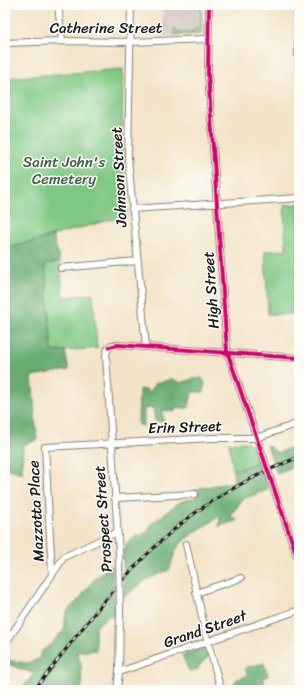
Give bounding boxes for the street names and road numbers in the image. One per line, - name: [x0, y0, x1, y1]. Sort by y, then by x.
- street label: Catherine Street: [50, 15, 163, 41]
- street label: Johnson Street: [103, 126, 135, 229]
- street label: High Street: [195, 250, 227, 330]
- street label: Erin Street: [148, 413, 223, 441]
- street label: Mazzotta Place: [20, 459, 52, 562]
- street label: Prospect Street: [86, 464, 120, 573]
- street label: Grand Street: [160, 602, 251, 655]

